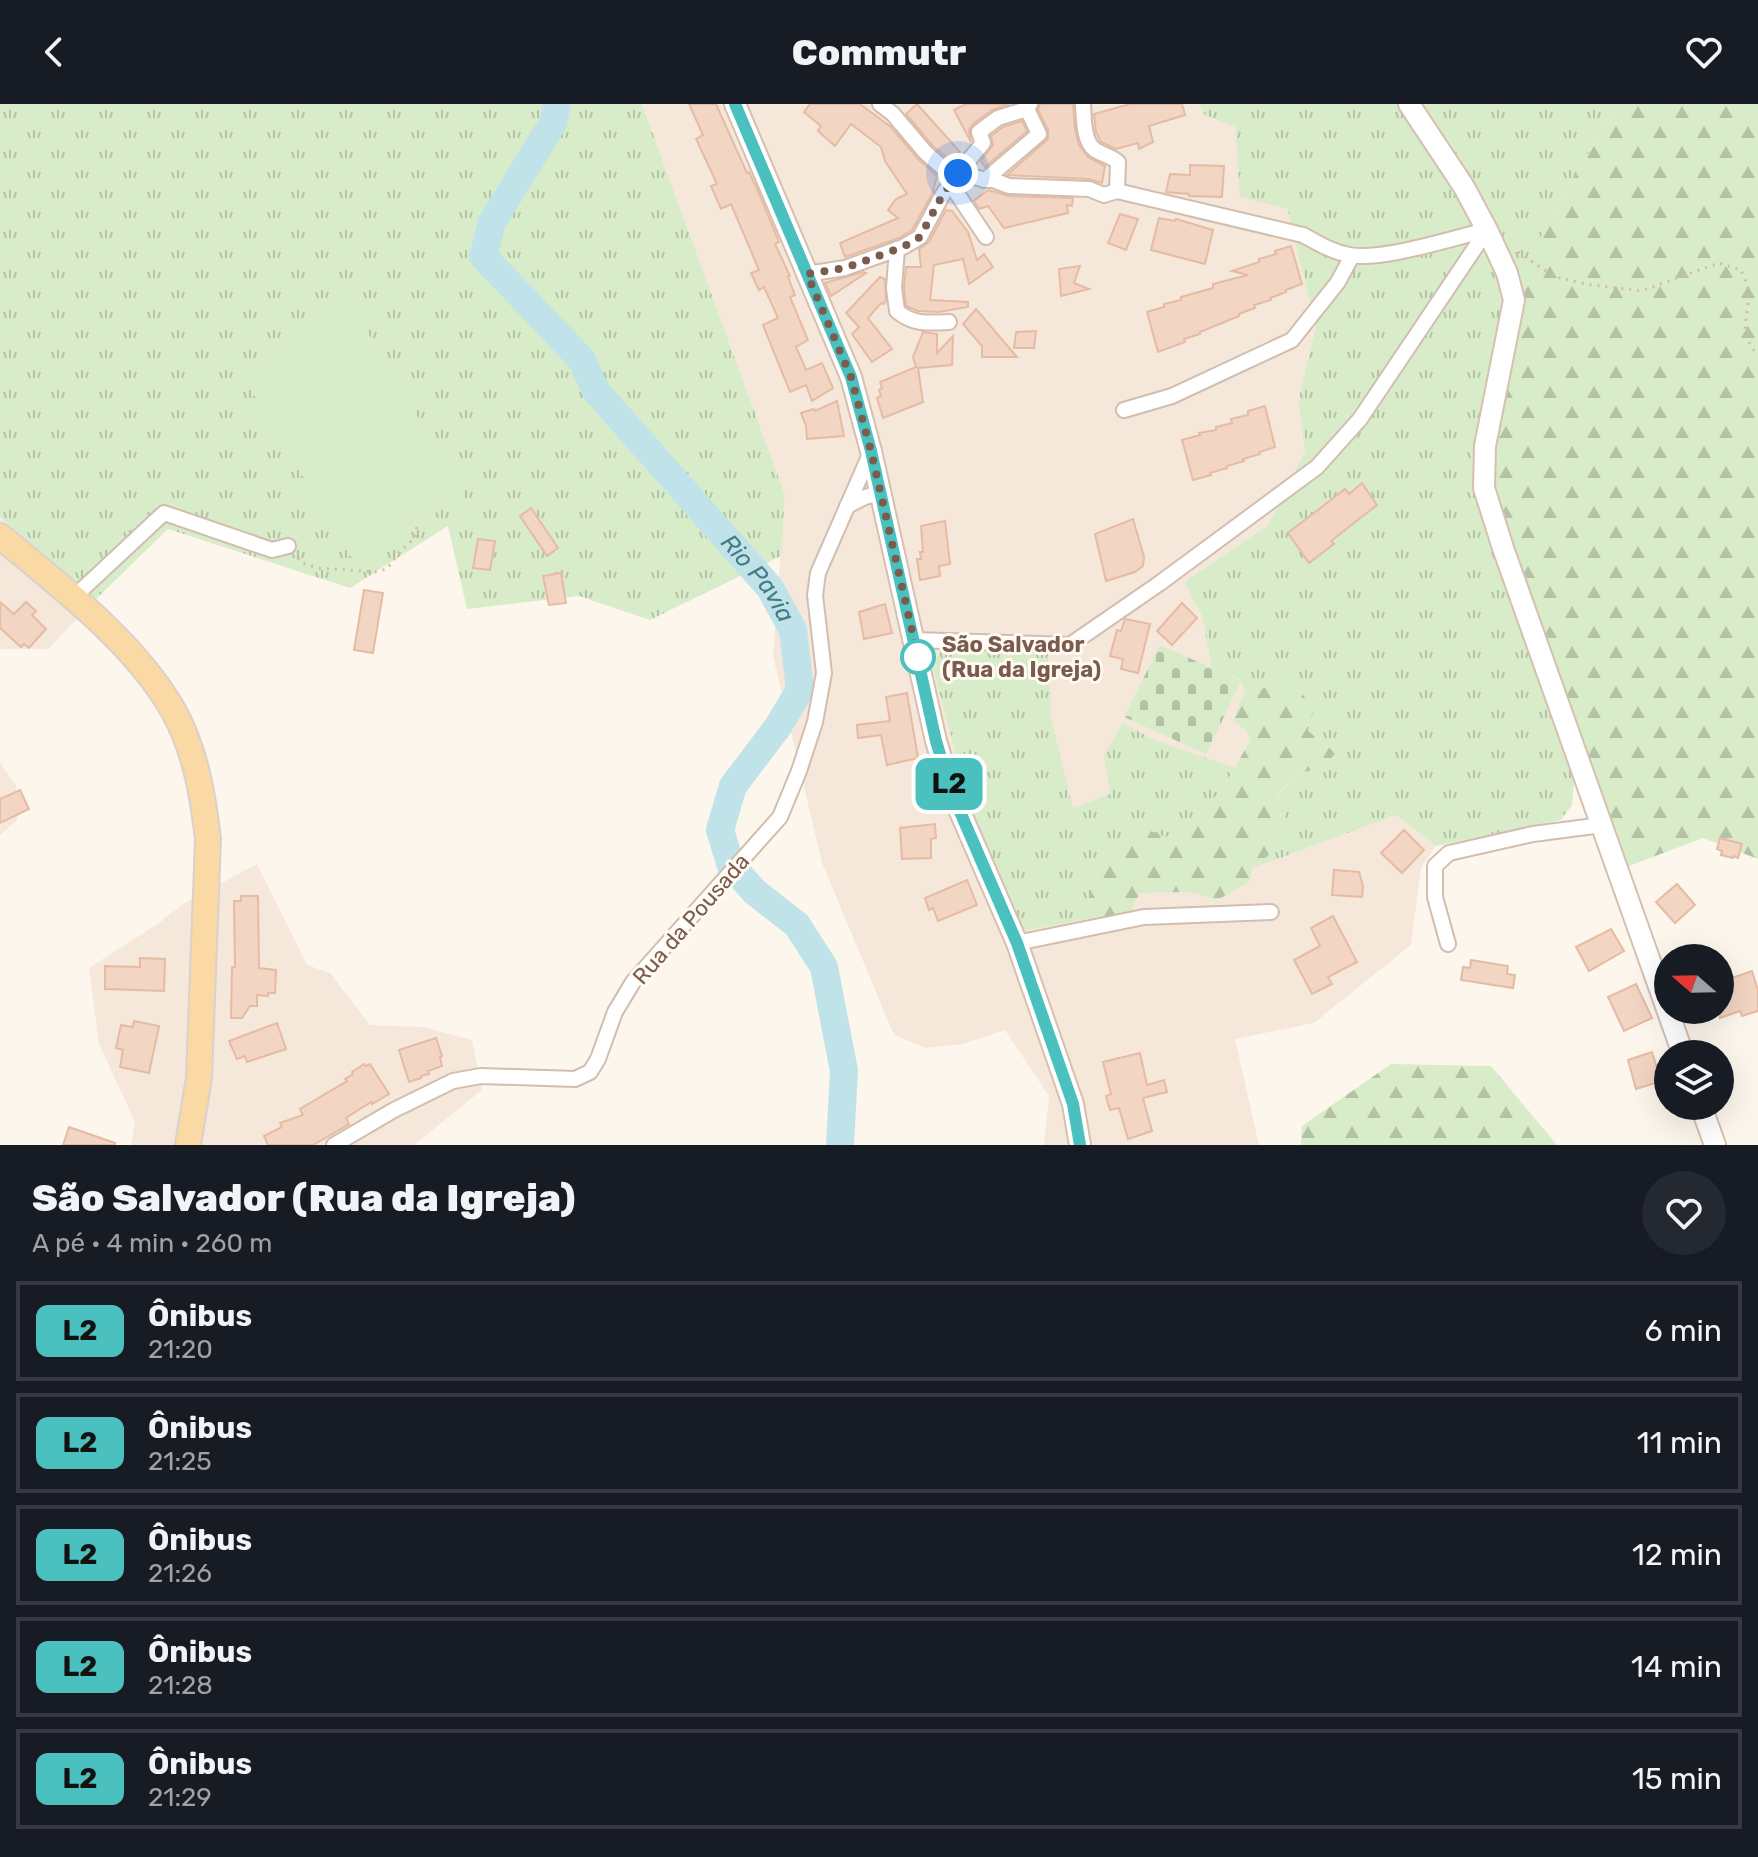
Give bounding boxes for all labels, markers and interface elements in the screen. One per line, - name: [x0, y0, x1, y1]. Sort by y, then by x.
- icon: back: [32, 30, 76, 74]
- icon: heart: [1682, 30, 1726, 74]
- text: Commutr: [792, 31, 966, 74]
- your location: [938, 153, 978, 193]
- water label: Rio Pavia: [715, 528, 800, 627]
- place label: São Salvador (Rua da Igreja): [942, 631, 1101, 683]
- marker: São Salvador (Rua da Igreja): [901, 640, 935, 674]
- line badge: L2: [913, 758, 985, 810]
- text: L2: [932, 767, 966, 800]
- street label: Rua da Pousada: [627, 848, 755, 990]
- north arrow: [1654, 944, 1734, 1024]
- map controls: [1654, 944, 1734, 1120]
- button: layers: [1654, 1040, 1734, 1120]
- button: heart: [1642, 1171, 1726, 1255]
- text: São Salvador (Rua da Igreja): [32, 1175, 576, 1221]
- text: A pé · 4 min · 260 m: [32, 1228, 272, 1259]
- text: Ônibus: [148, 1298, 252, 1334]
- text: 6 min: [1644, 1313, 1722, 1349]
- text: L2: [63, 1314, 97, 1347]
- text: 21:20: [148, 1334, 213, 1365]
- text: Ônibus: [148, 1410, 252, 1446]
- text: 11 min: [1637, 1425, 1722, 1461]
- text: L2: [63, 1426, 97, 1459]
- text: 21:25: [148, 1446, 212, 1477]
- text: Ônibus: [148, 1522, 252, 1558]
- text: 12 min: [1632, 1537, 1722, 1573]
- text: L2: [63, 1538, 97, 1571]
- text: 21:26: [148, 1558, 212, 1589]
- text: Ônibus: [148, 1634, 252, 1670]
- text: 14 min: [1631, 1649, 1722, 1685]
- text: L2: [63, 1650, 97, 1683]
- text: 21:28: [148, 1670, 213, 1701]
- text: Ônibus: [148, 1746, 252, 1782]
- text: 15 min: [1632, 1761, 1722, 1797]
- text: L2: [63, 1762, 97, 1795]
- text: 21:29: [148, 1782, 212, 1813]

